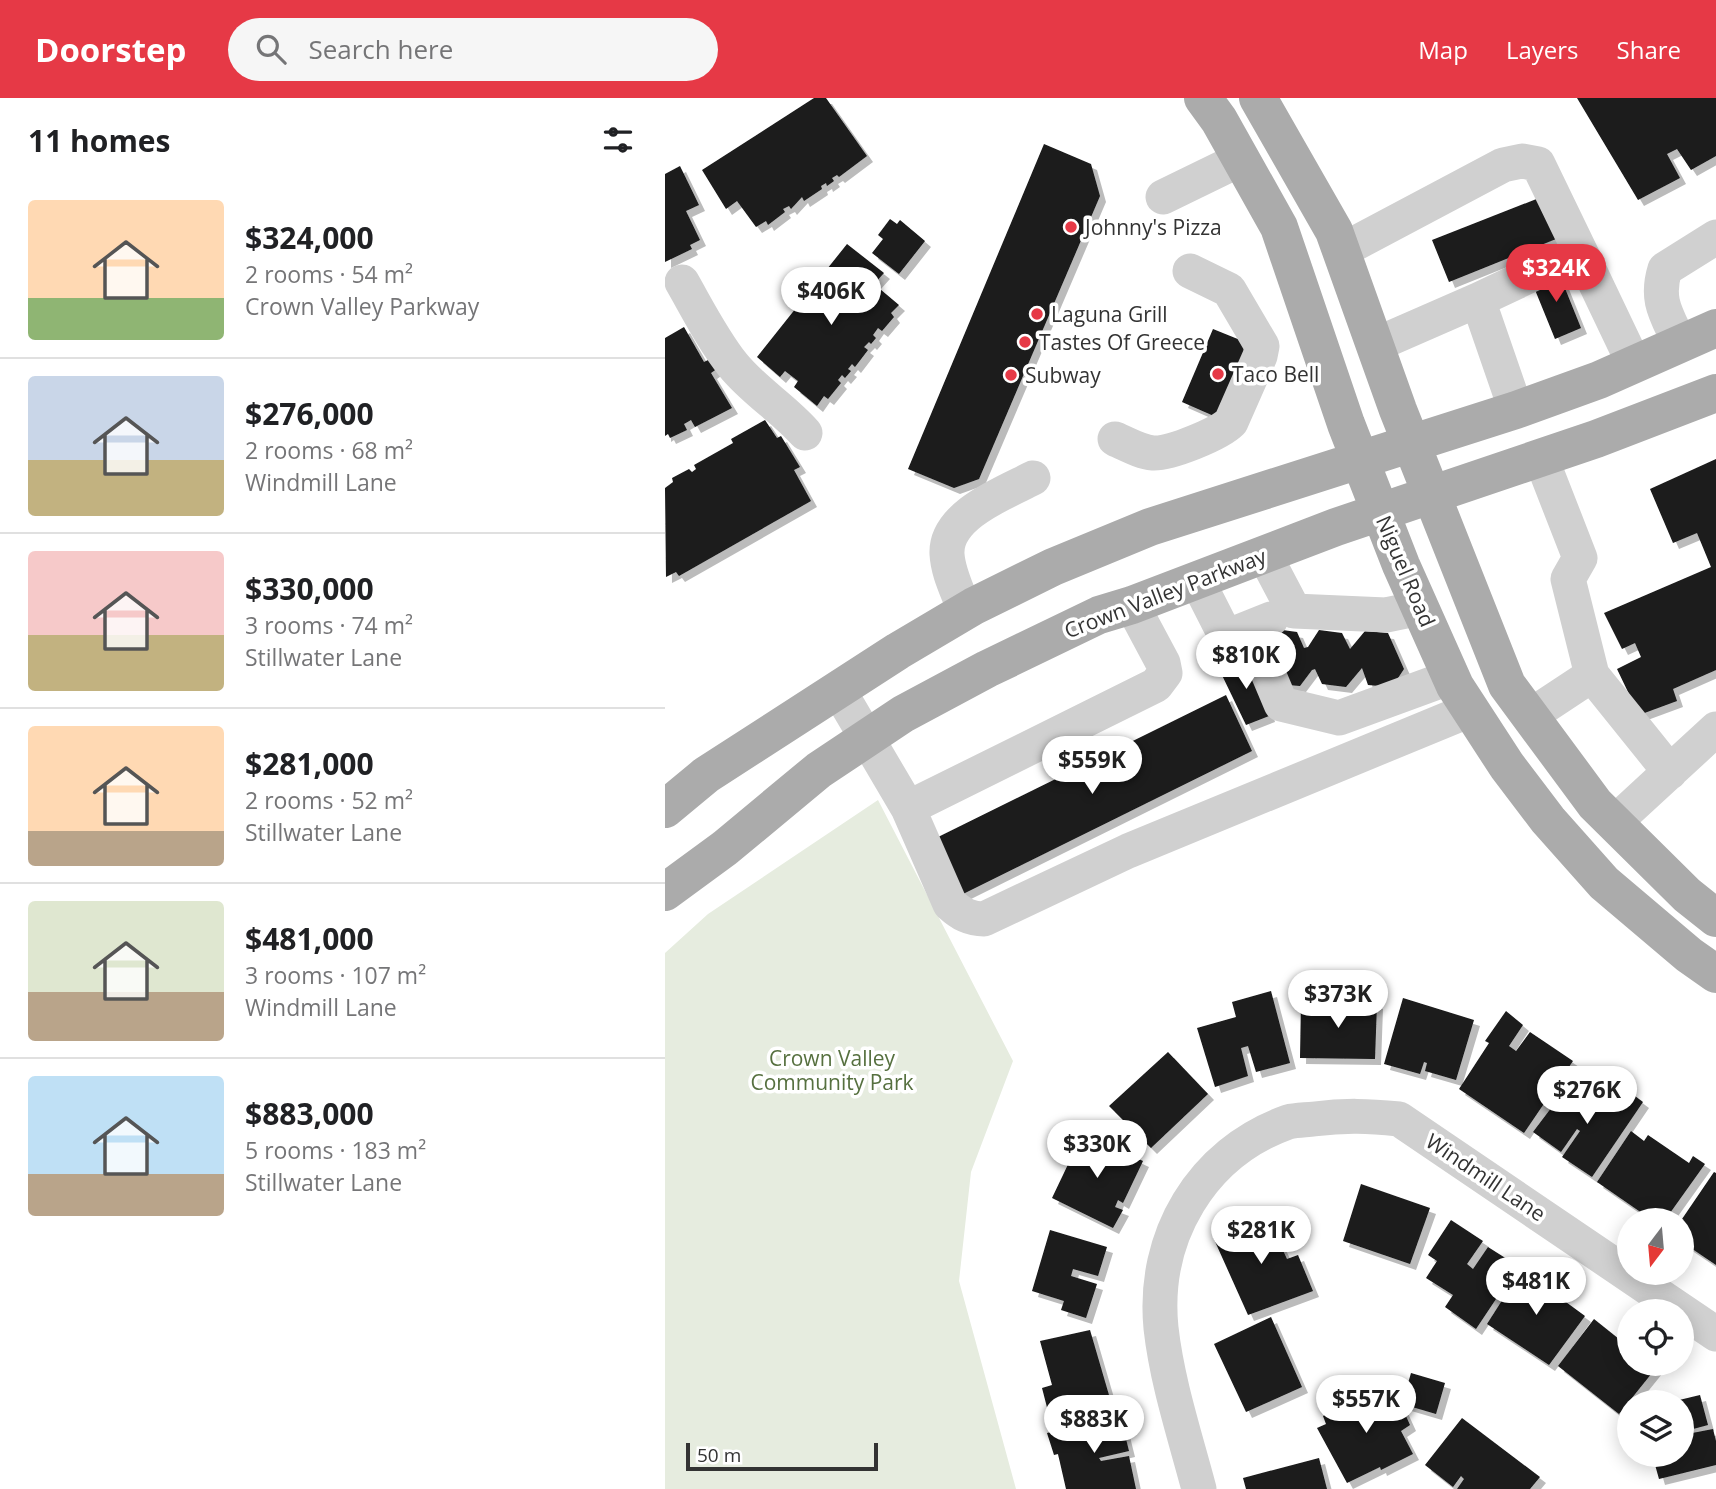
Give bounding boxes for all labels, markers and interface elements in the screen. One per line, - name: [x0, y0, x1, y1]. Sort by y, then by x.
- search box: [228, 18, 718, 81]
- text: Doorstep: [35, 27, 186, 72]
- icon: search: [252, 30, 290, 68]
- text: Search here: [308, 31, 453, 67]
- text: Map: [1418, 33, 1468, 66]
- text: Layers: [1506, 33, 1579, 66]
- text: Share: [1617, 33, 1681, 66]
- text: 11 homes: [28, 120, 171, 161]
- icon: filters: [599, 121, 637, 159]
- place label: Johnny's Pizza: [1083, 213, 1222, 241]
- text: $324,000: [245, 217, 374, 258]
- marker: Johnny's Pizza: [1063, 219, 1079, 235]
- icon: home: [84, 228, 168, 312]
- pin: $324K: [1507, 244, 1605, 304]
- text: $324K: [1522, 251, 1590, 283]
- text: 2 rooms · 54 m²: [245, 258, 413, 290]
- pin: $406K: [782, 268, 880, 327]
- text: $406K: [797, 274, 865, 306]
- text: Crown Valley Parkway: [245, 290, 479, 322]
- place label: Laguna Grill: [1051, 300, 1168, 328]
- marker: Laguna Grill: [1029, 306, 1045, 322]
- place label: Tastes Of Greece: [1039, 328, 1205, 356]
- marker: Tastes Of Greece: [1017, 334, 1033, 350]
- place label: Taco Bell: [1232, 360, 1319, 388]
- place label: Subway: [1025, 361, 1101, 389]
- marker: Taco Bell: [1210, 366, 1226, 382]
- marker: Subway: [1003, 367, 1019, 383]
- text: $276,000: [245, 393, 374, 434]
- icon: home: [84, 404, 168, 488]
- text: 2 rooms · 68 m²: [245, 434, 413, 466]
- text: Windmill Lane: [245, 466, 397, 498]
- street label: Niguel Road: [1370, 511, 1442, 631]
- street label: Crown Valley Parkway: [1060, 541, 1270, 644]
- text: $330,000: [245, 568, 374, 609]
- icon: home: [84, 579, 168, 663]
- text: 3 rooms · 74 m²: [245, 609, 413, 641]
- pin: $810K: [1197, 632, 1295, 691]
- text: $810K: [1212, 638, 1280, 670]
- text: Stillwater Lane: [245, 641, 402, 673]
- pin: $559K: [1043, 736, 1141, 796]
- text: $281,000: [245, 743, 374, 784]
- text: $559K: [1058, 743, 1126, 775]
- icon: home: [84, 754, 168, 838]
- text: 2 rooms · 52 m²: [245, 784, 413, 816]
- text: Stillwater Lane: [245, 816, 402, 848]
- text: $481,000: [245, 918, 374, 959]
- icon: home: [84, 929, 168, 1013]
- text: 3 rooms · 107 m²: [245, 959, 426, 991]
- pin: $373K: [1289, 970, 1387, 1030]
- text: $373K: [1304, 977, 1372, 1009]
- text: Windmill Lane: [245, 991, 397, 1023]
- park label: Crown Valley Community Park: [750, 1044, 914, 1096]
- pin: $276K: [1538, 1066, 1636, 1126]
- text: $276K: [1553, 1073, 1621, 1105]
- text: $883,000: [245, 1093, 374, 1134]
- icon: home: [84, 1104, 168, 1188]
- pin: $330K: [1048, 1121, 1146, 1180]
- text: $330K: [1063, 1127, 1131, 1159]
- street label: Windmill Lane: [1421, 1127, 1551, 1227]
- text: 5 rooms · 183 m²: [245, 1134, 426, 1166]
- text: Stillwater Lane: [245, 1166, 402, 1198]
- pin: $281K: [1212, 1206, 1310, 1266]
- north arrow: [1617, 1208, 1694, 1284]
- map controls: [1617, 1208, 1694, 1467]
- text: $281K: [1227, 1213, 1295, 1245]
- pin: $481K: [1487, 1258, 1585, 1317]
- text: $481K: [1502, 1264, 1570, 1296]
- button: locate: [1617, 1299, 1694, 1376]
- pin: $557K: [1317, 1376, 1415, 1435]
- text: $557K: [1332, 1382, 1400, 1414]
- button: layers: [1617, 1390, 1694, 1467]
- pin: $883K: [1045, 1396, 1143, 1455]
- text: $883K: [1060, 1402, 1128, 1434]
- scale bar: [686, 1440, 879, 1472]
- text: 50 m: [697, 1442, 741, 1468]

